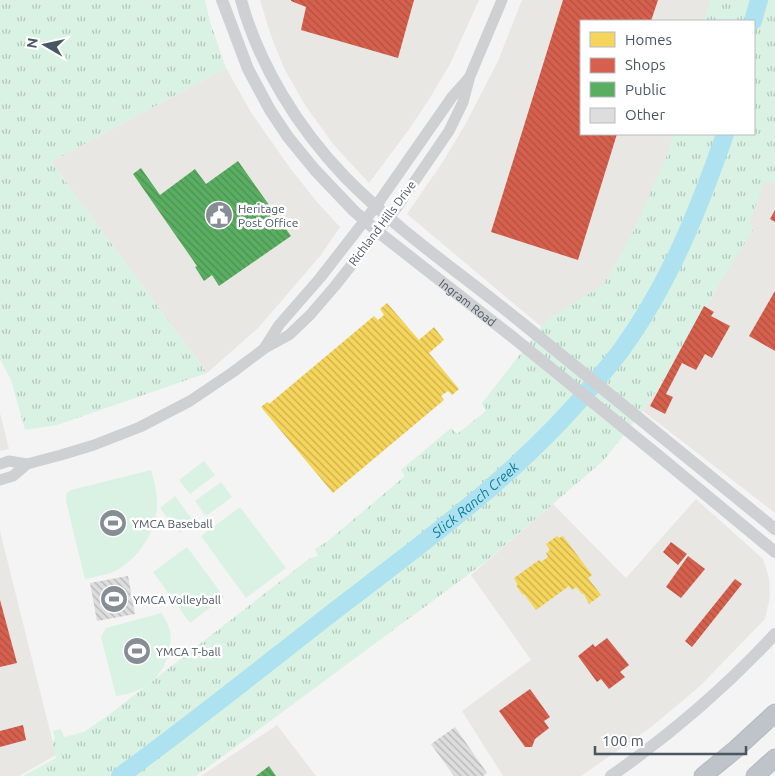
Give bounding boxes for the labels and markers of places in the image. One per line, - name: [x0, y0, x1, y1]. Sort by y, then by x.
- public building icon: Heritage Post Office: [204, 200, 234, 230]
- place label: Heritage Post Office: [238, 202, 298, 229]
- sports icon: YMCA Baseball: [98, 508, 128, 538]
- place label: YMCA Baseball: [132, 517, 213, 530]
- sports icon: YMCA Volleyball: [99, 584, 129, 614]
- place label: YMCA Volleyball: [133, 593, 221, 606]
- sports icon: YMCA T-ball: [122, 636, 152, 666]
- place label: YMCA T-ball: [156, 645, 221, 658]

